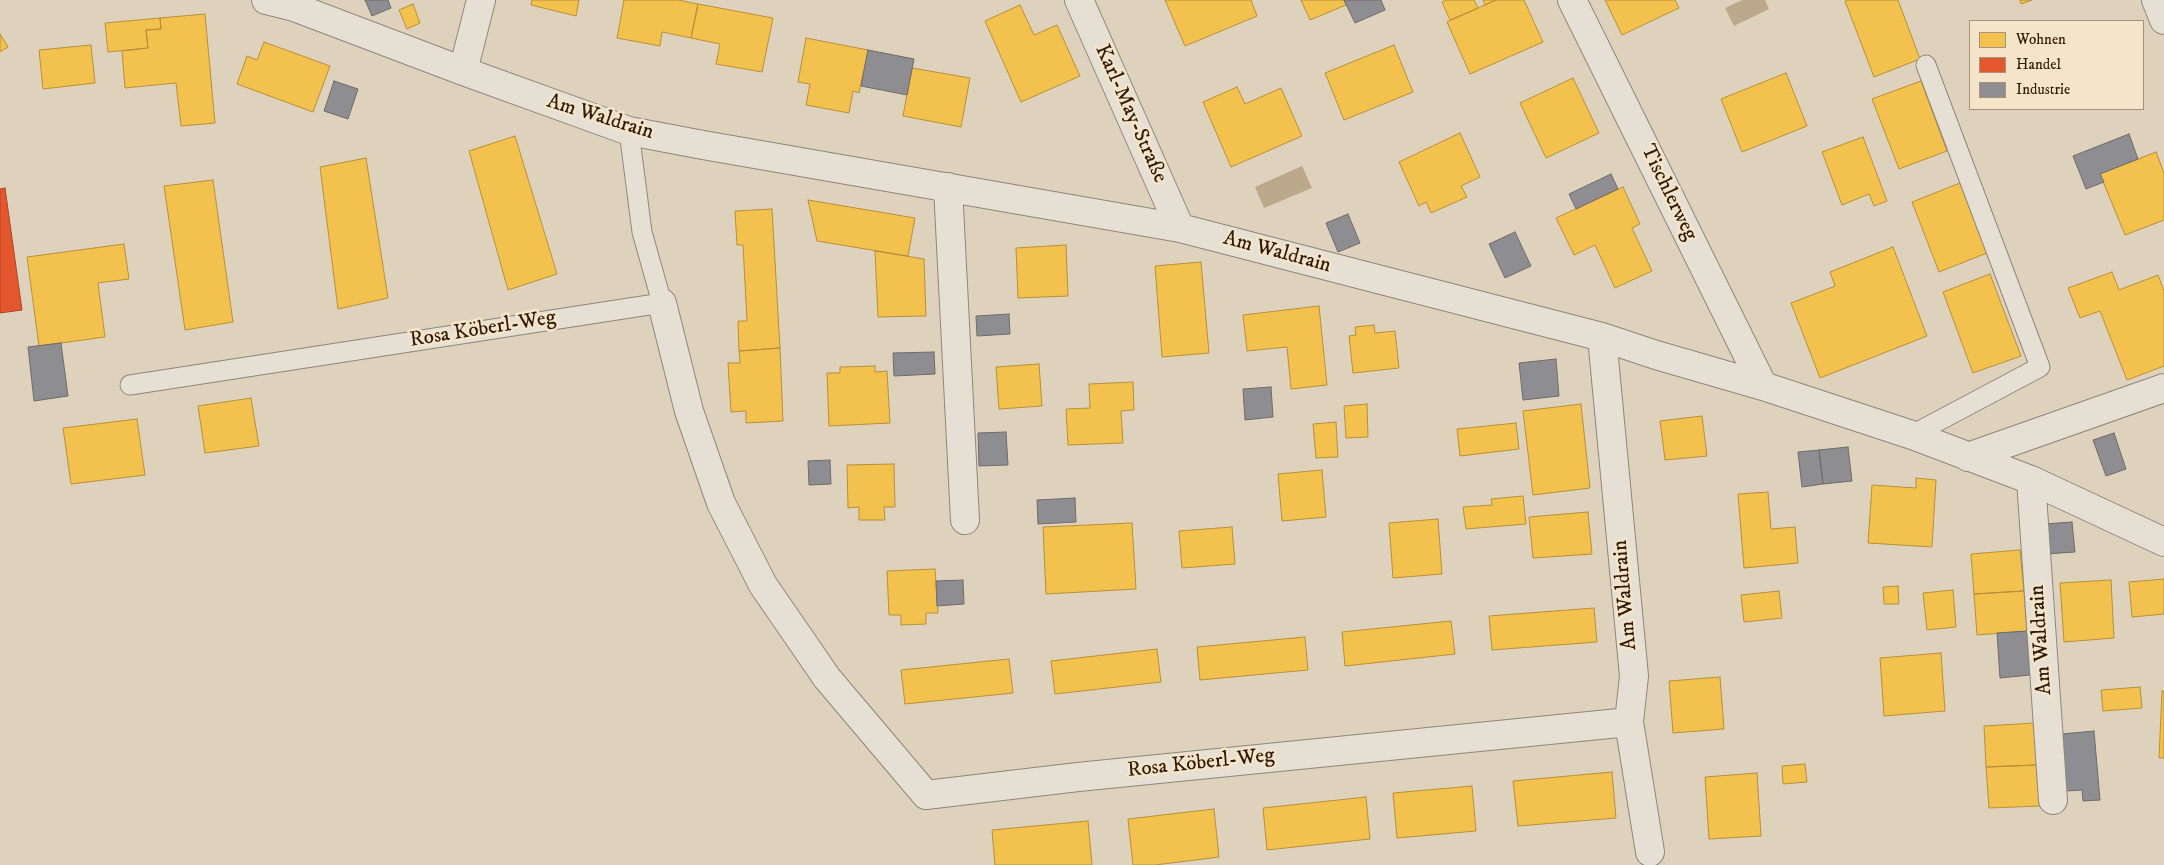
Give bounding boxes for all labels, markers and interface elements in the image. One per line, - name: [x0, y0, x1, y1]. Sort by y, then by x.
- legend: [1969, 20, 2144, 110]
- text: Wohnen: [2016, 30, 2066, 49]
- street label: Karl-May-Straße: [1088, 41, 1172, 187]
- text: Handel: [2016, 55, 2061, 74]
- text: Industrie: [2016, 80, 2070, 99]
- street label: Am Waldrain: [543, 90, 657, 146]
- street label: Tischlerweg: [1634, 141, 1702, 245]
- street label: Am Waldrain: [1220, 227, 1334, 279]
- street label: Rosa Köberl-Weg: [408, 306, 558, 354]
- street label: Am Waldrain: [1609, 539, 1643, 651]
- street label: Am Waldrain: [2026, 584, 2058, 696]
- street label: Rosa Köberl-Weg: [1126, 744, 1276, 784]

